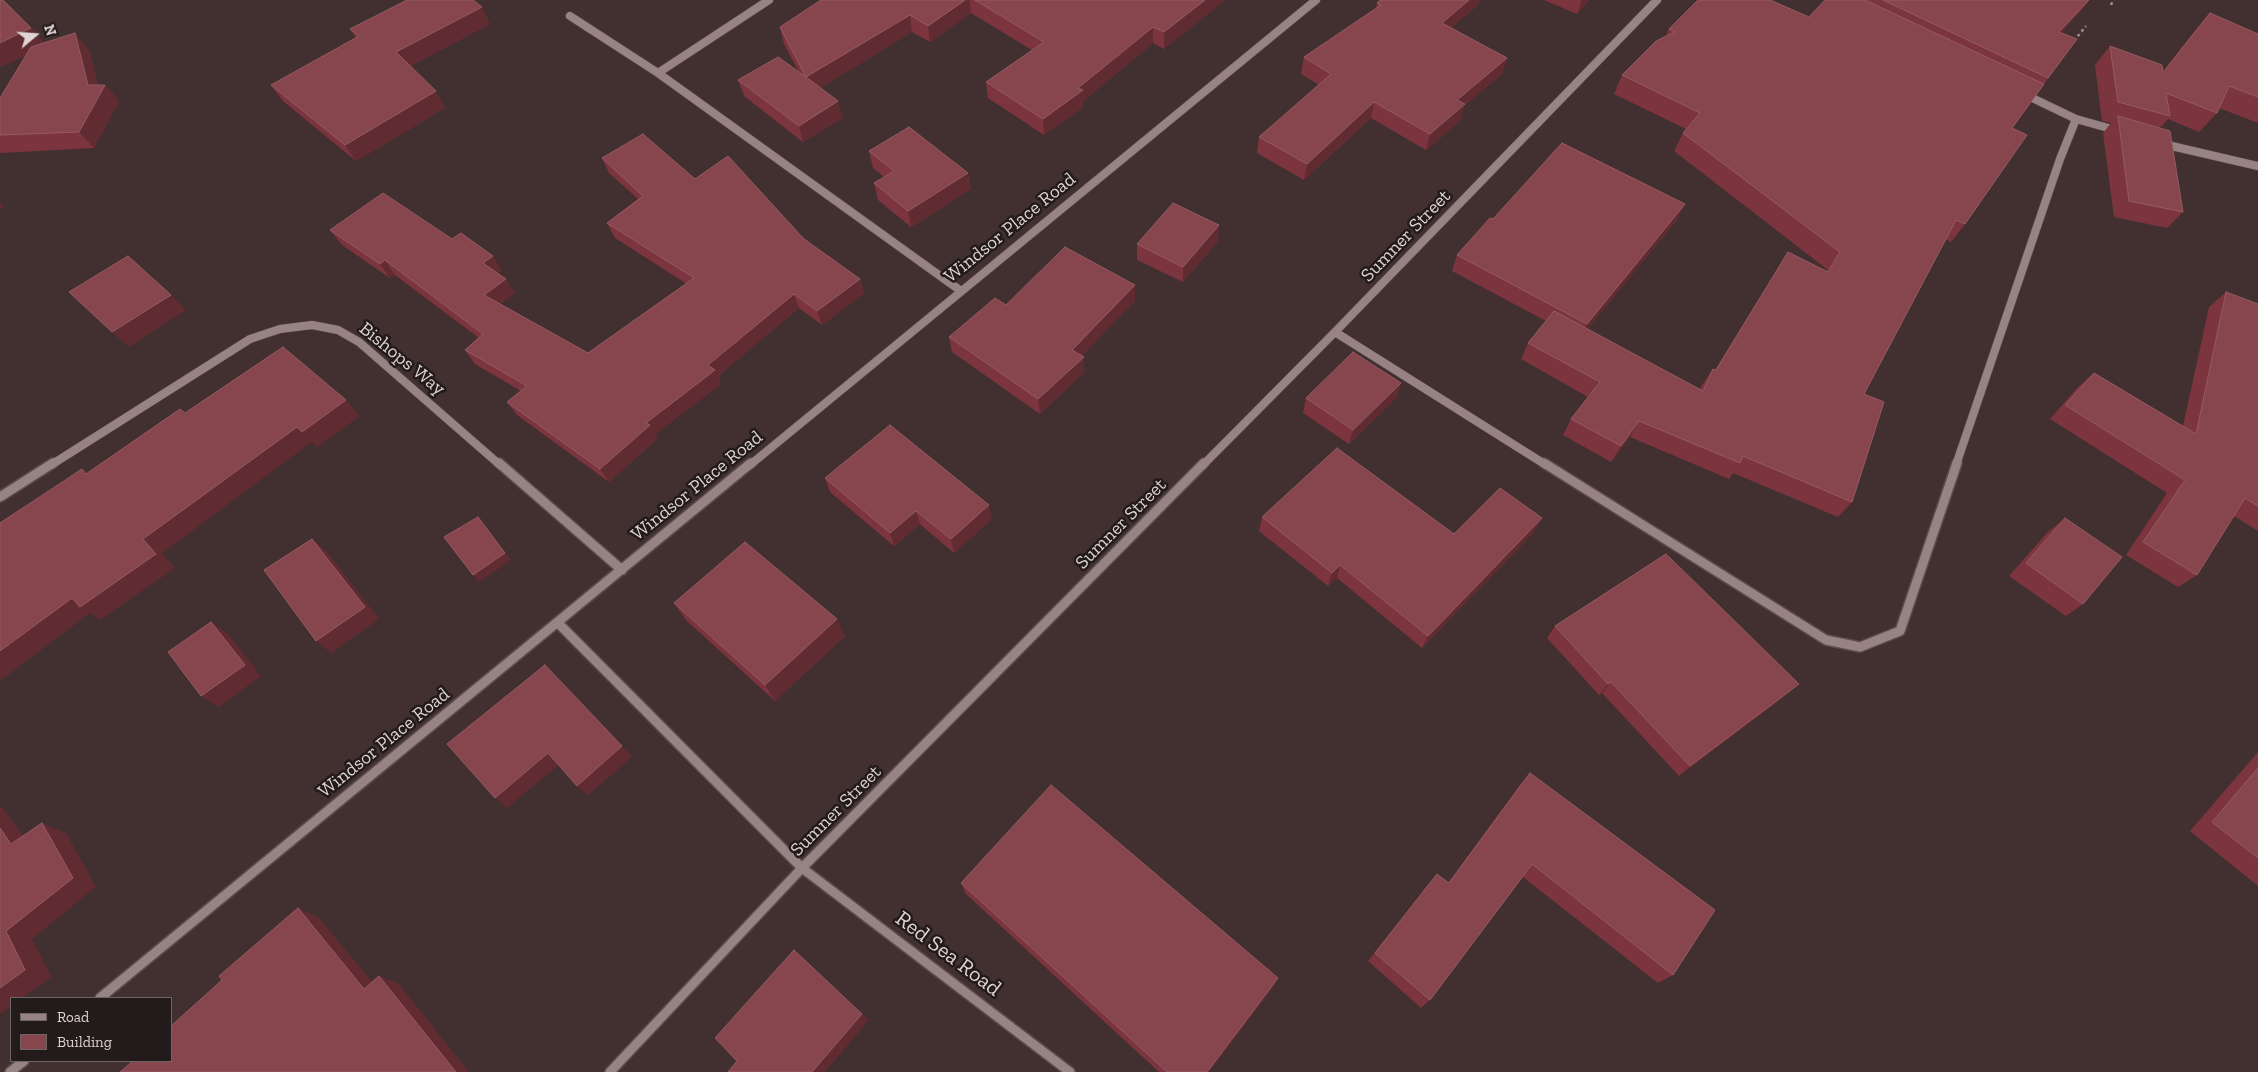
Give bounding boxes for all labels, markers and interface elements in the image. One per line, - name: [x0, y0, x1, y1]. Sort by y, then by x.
- north arrow: [10, 10, 60, 60]
- text: N: [40, 23, 59, 38]
- street label: Windsor Place Road: [940, 168, 1080, 288]
- street label: Sumner Street: [1356, 185, 1456, 287]
- street label: Bishops Way: [354, 317, 450, 401]
- street label: Windsor Place Road: [627, 426, 767, 546]
- street label: Sumner Street: [1071, 474, 1171, 574]
- street label: Windsor Place Road: [314, 683, 454, 803]
- street label: Sumner Street: [786, 761, 886, 861]
- street label: Red Sea Road: [890, 906, 1006, 1002]
- legend: [10, 997, 172, 1062]
- text: Road: [57, 1008, 89, 1026]
- text: Building: [57, 1033, 112, 1051]

